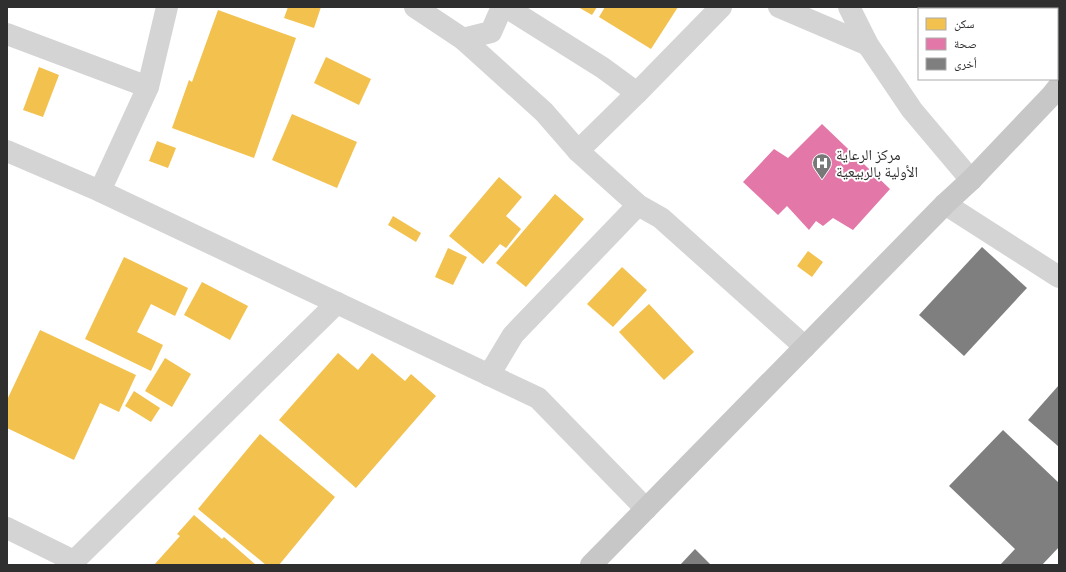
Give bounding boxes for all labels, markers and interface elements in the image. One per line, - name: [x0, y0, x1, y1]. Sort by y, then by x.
- legend: [918, 8, 1058, 80]
- text: سكن: [954, 14, 975, 33]
- text: صحة: [954, 34, 977, 53]
- text: أخرى: [954, 54, 977, 73]
- place label: مركز الرعاية الأولية بالربيعية: [836, 143, 918, 183]
- hospital icon: مركز الرعاية الأولية بالربيعية: [811, 152, 833, 180]

